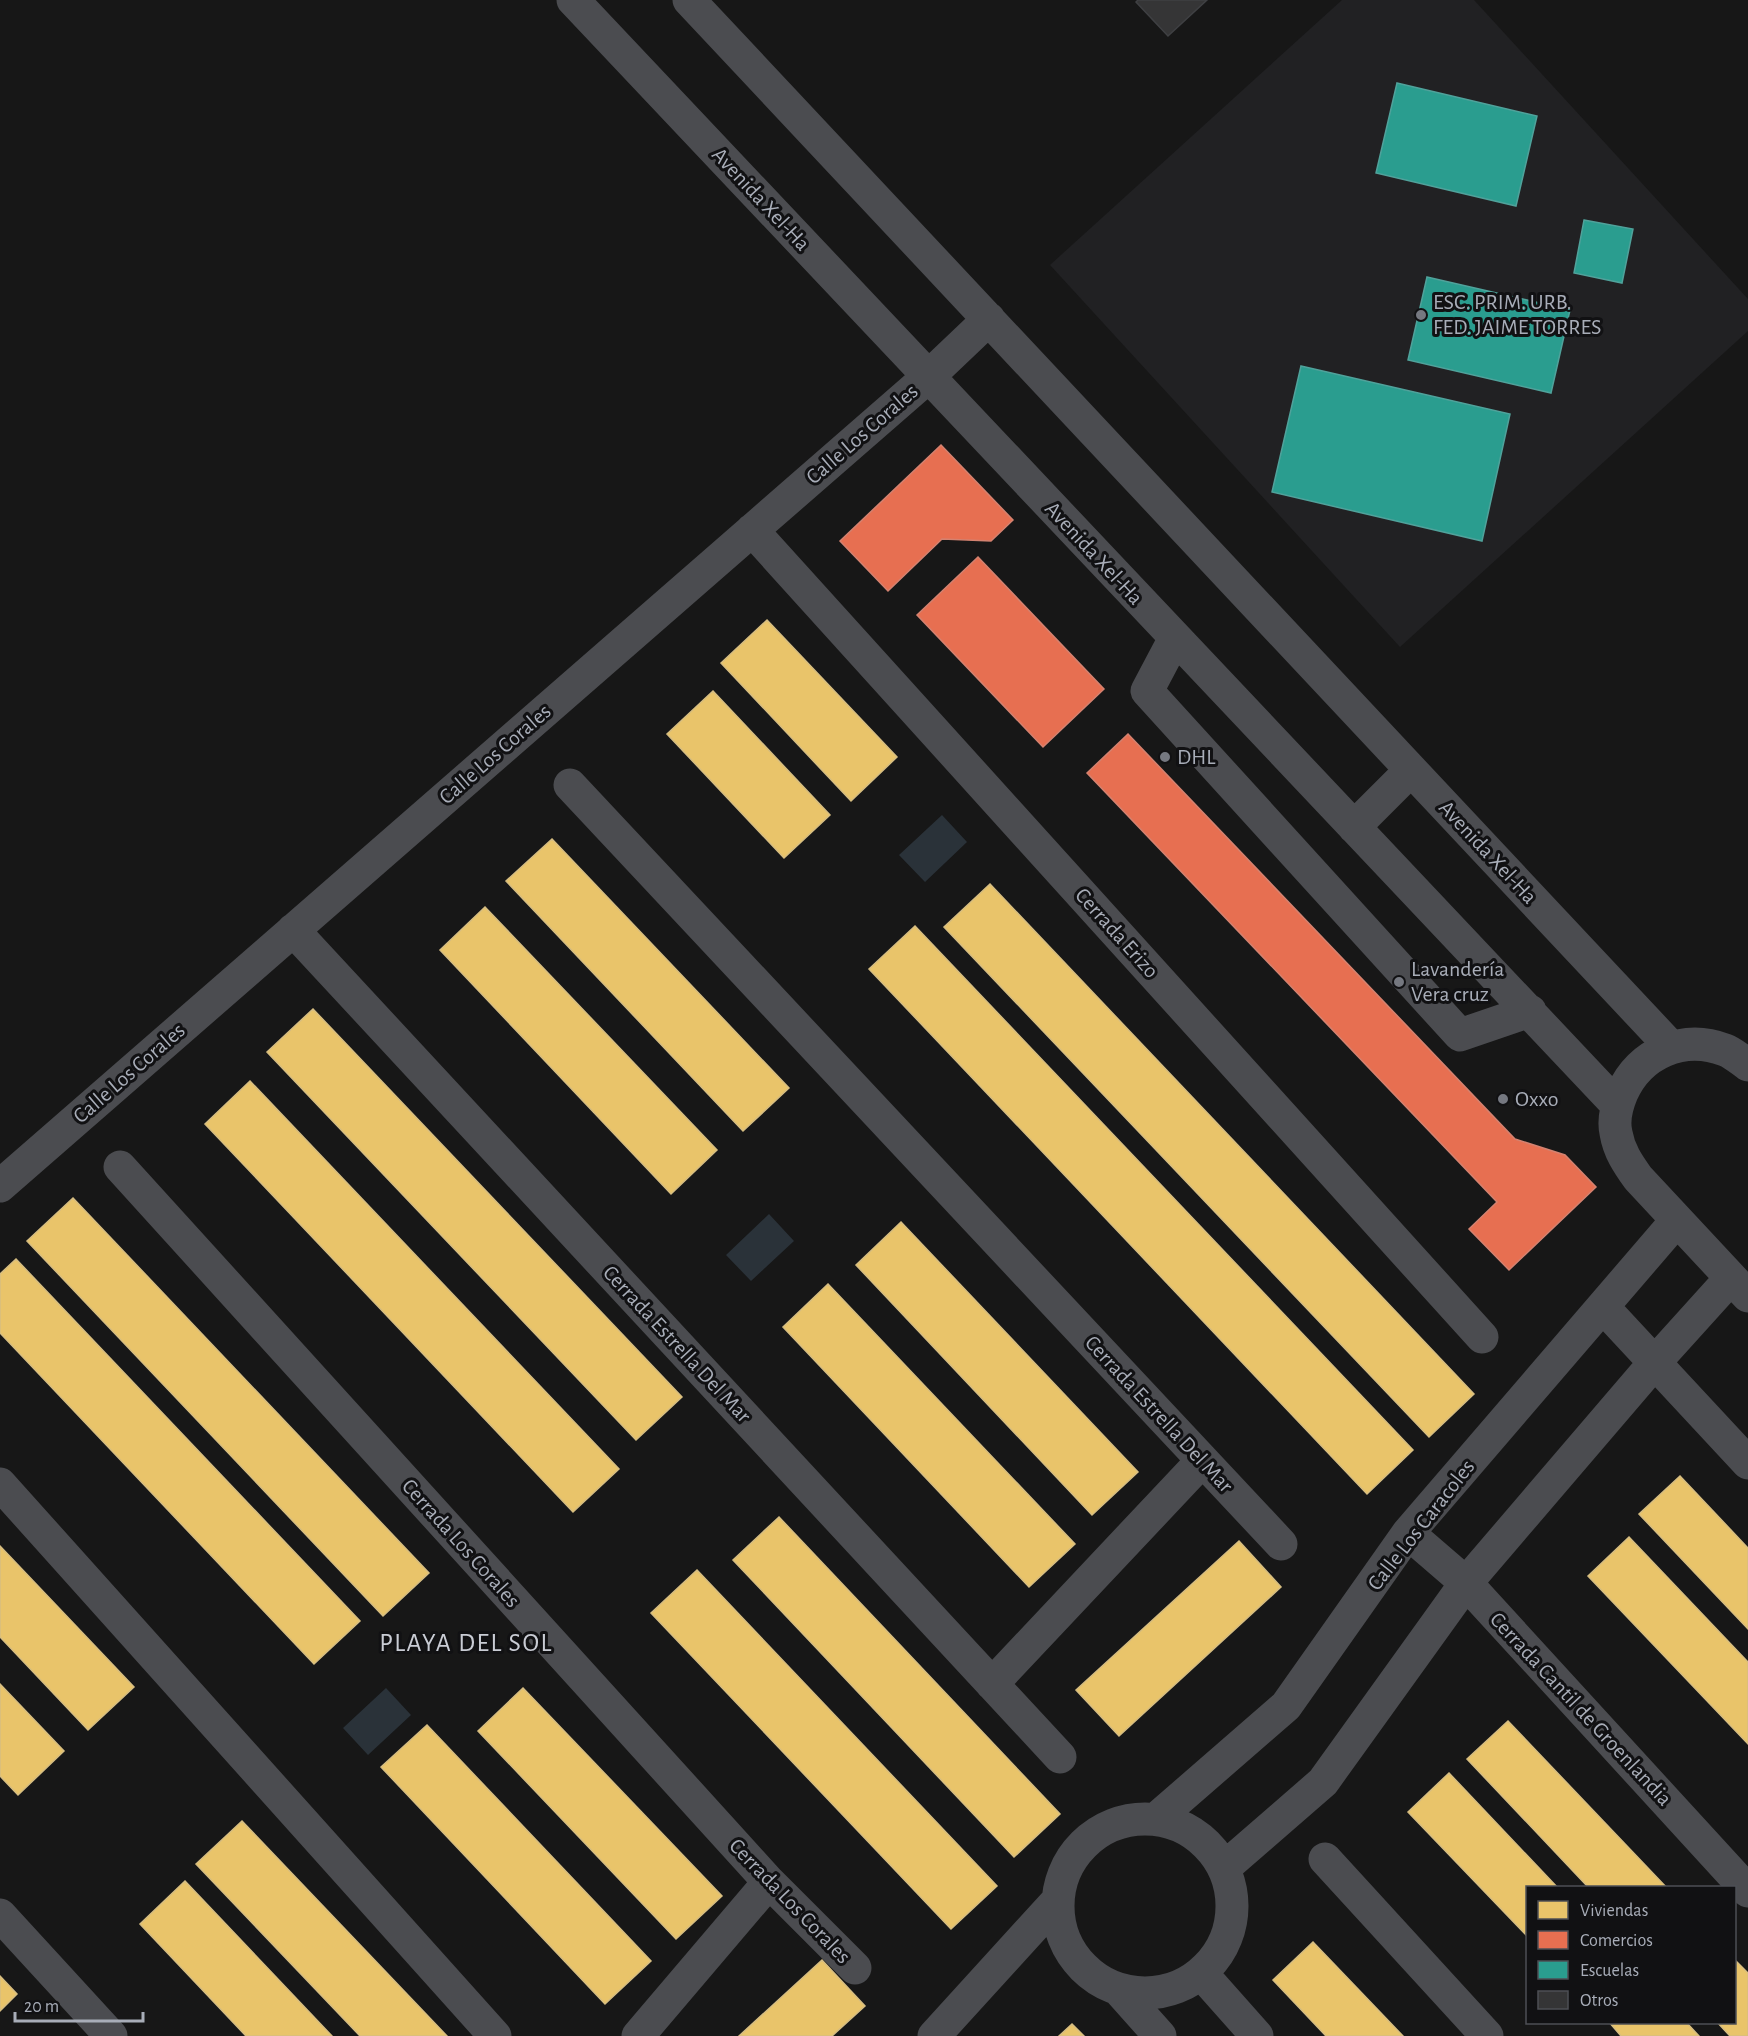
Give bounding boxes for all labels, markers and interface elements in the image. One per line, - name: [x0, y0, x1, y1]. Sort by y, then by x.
- street label: Avenida Xel-Ha: [708, 143, 814, 255]
- place label: ESC. PRIM. URB. FED. JAIME TORRES: [1433, 291, 1601, 338]
- marker: ESC. PRIM. URB. FED. JAIME TORRES: [1414, 308, 1428, 322]
- street label: Calle Los Corales: [802, 380, 922, 488]
- street label: Avenida Xel-Ha: [1041, 497, 1147, 609]
- street label: Calle Los Corales: [435, 700, 555, 808]
- place label: DHL: [1177, 746, 1216, 768]
- marker: DHL: [1158, 750, 1172, 764]
- street label: Avenida Xel-Ha: [1435, 796, 1541, 908]
- street label: Cerrada Erizo: [1071, 884, 1163, 982]
- place label: Lavandería Vera cruz: [1411, 958, 1504, 1005]
- marker: Lavandería Vera cruz: [1392, 975, 1406, 989]
- street label: Calle Los Corales: [69, 1019, 189, 1127]
- place label: Oxxo: [1515, 1088, 1559, 1110]
- marker: Oxxo: [1496, 1092, 1510, 1106]
- street label: Cerrada Estrella Del Mar: [599, 1261, 755, 1427]
- street label: Cerrada Estrella Del Mar: [1081, 1331, 1237, 1497]
- street label: Calle Los Caracoles: [1363, 1456, 1479, 1594]
- street label: Cerrada Los Corales: [398, 1475, 524, 1611]
- street label: Cerrada Cantil de Groenlandia: [1486, 1608, 1676, 1810]
- district label: PLAYA DEL SOL: [379, 1630, 553, 1656]
- street label: Cerrada Los Corales: [725, 1834, 855, 1968]
- legend: [1526, 1886, 1736, 2024]
- text: Viviendas: [1580, 1902, 1648, 1920]
- text: Comercios: [1580, 1932, 1653, 1950]
- text: Escuelas: [1580, 1962, 1639, 1980]
- scale bar: [15, 1985, 142, 2023]
- text: Otros: [1580, 1992, 1618, 2010]
- text: 20 m: [24, 1998, 59, 2016]

